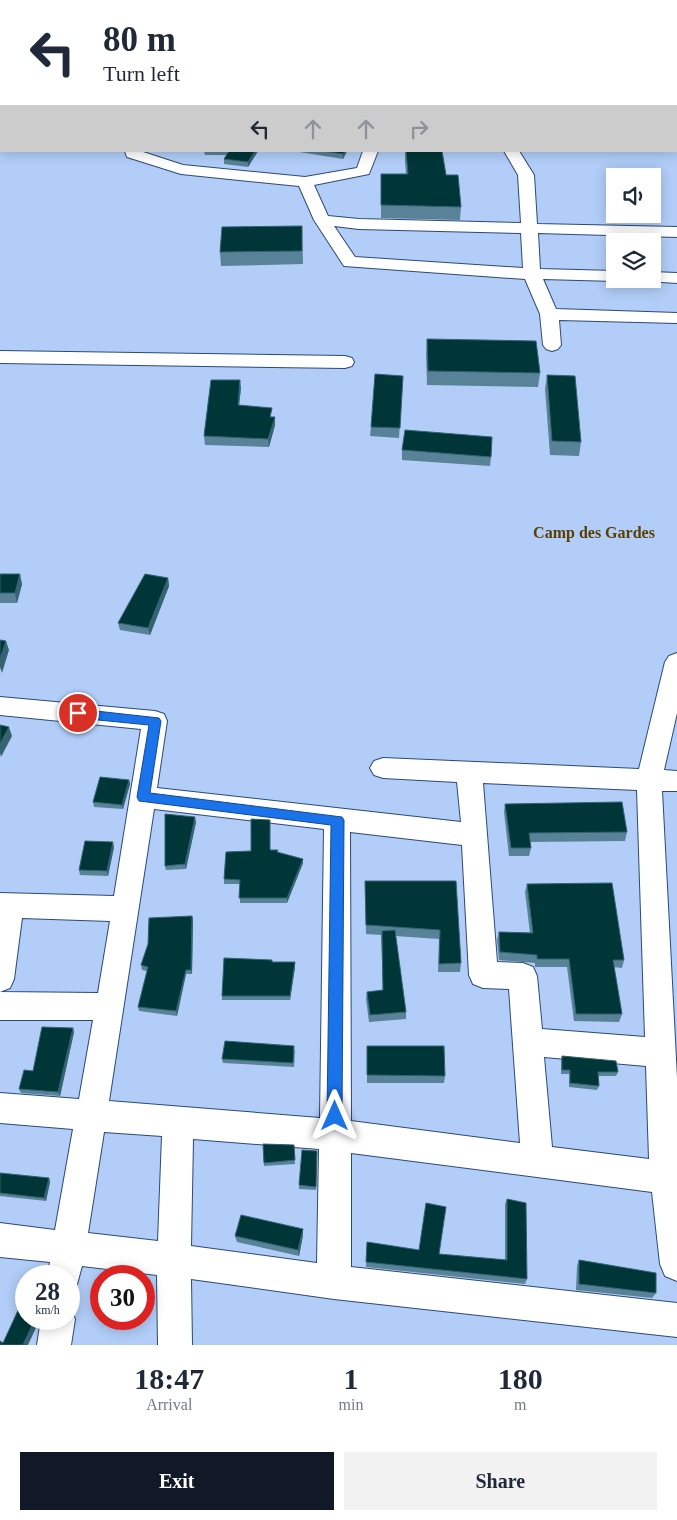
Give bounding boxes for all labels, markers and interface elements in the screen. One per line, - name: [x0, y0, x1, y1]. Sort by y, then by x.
- icon: left: [20, 20, 85, 85]
- text: 80 m: [103, 20, 176, 59]
- text: Turn left: [103, 61, 180, 86]
- icon: left: [246, 115, 274, 143]
- icon: ahead: [299, 115, 327, 143]
- icon: ahead: [352, 115, 380, 143]
- icon: right: [405, 115, 433, 143]
- map controls: [606, 168, 661, 288]
- button: sound: [606, 168, 661, 223]
- button: layers: [606, 233, 661, 288]
- district label: Camp des Gardes: [533, 524, 655, 542]
- pin: [57, 692, 99, 734]
- icon: arrive: [64, 699, 92, 727]
- position arrow: [308, 1089, 360, 1141]
- speed limit sign: 30: [90, 1265, 155, 1330]
- text: 28: [35, 1278, 60, 1305]
- text: km/h: [35, 1303, 60, 1317]
- text: 18:47: [134, 1362, 204, 1395]
- text: 1: [343, 1362, 358, 1395]
- text: 180: [498, 1362, 543, 1395]
- text: Arrival: [146, 1396, 192, 1413]
- text: min: [339, 1396, 363, 1413]
- text: m: [514, 1396, 526, 1413]
- button: Exit: [20, 1452, 334, 1510]
- button: Share: [344, 1452, 657, 1510]

